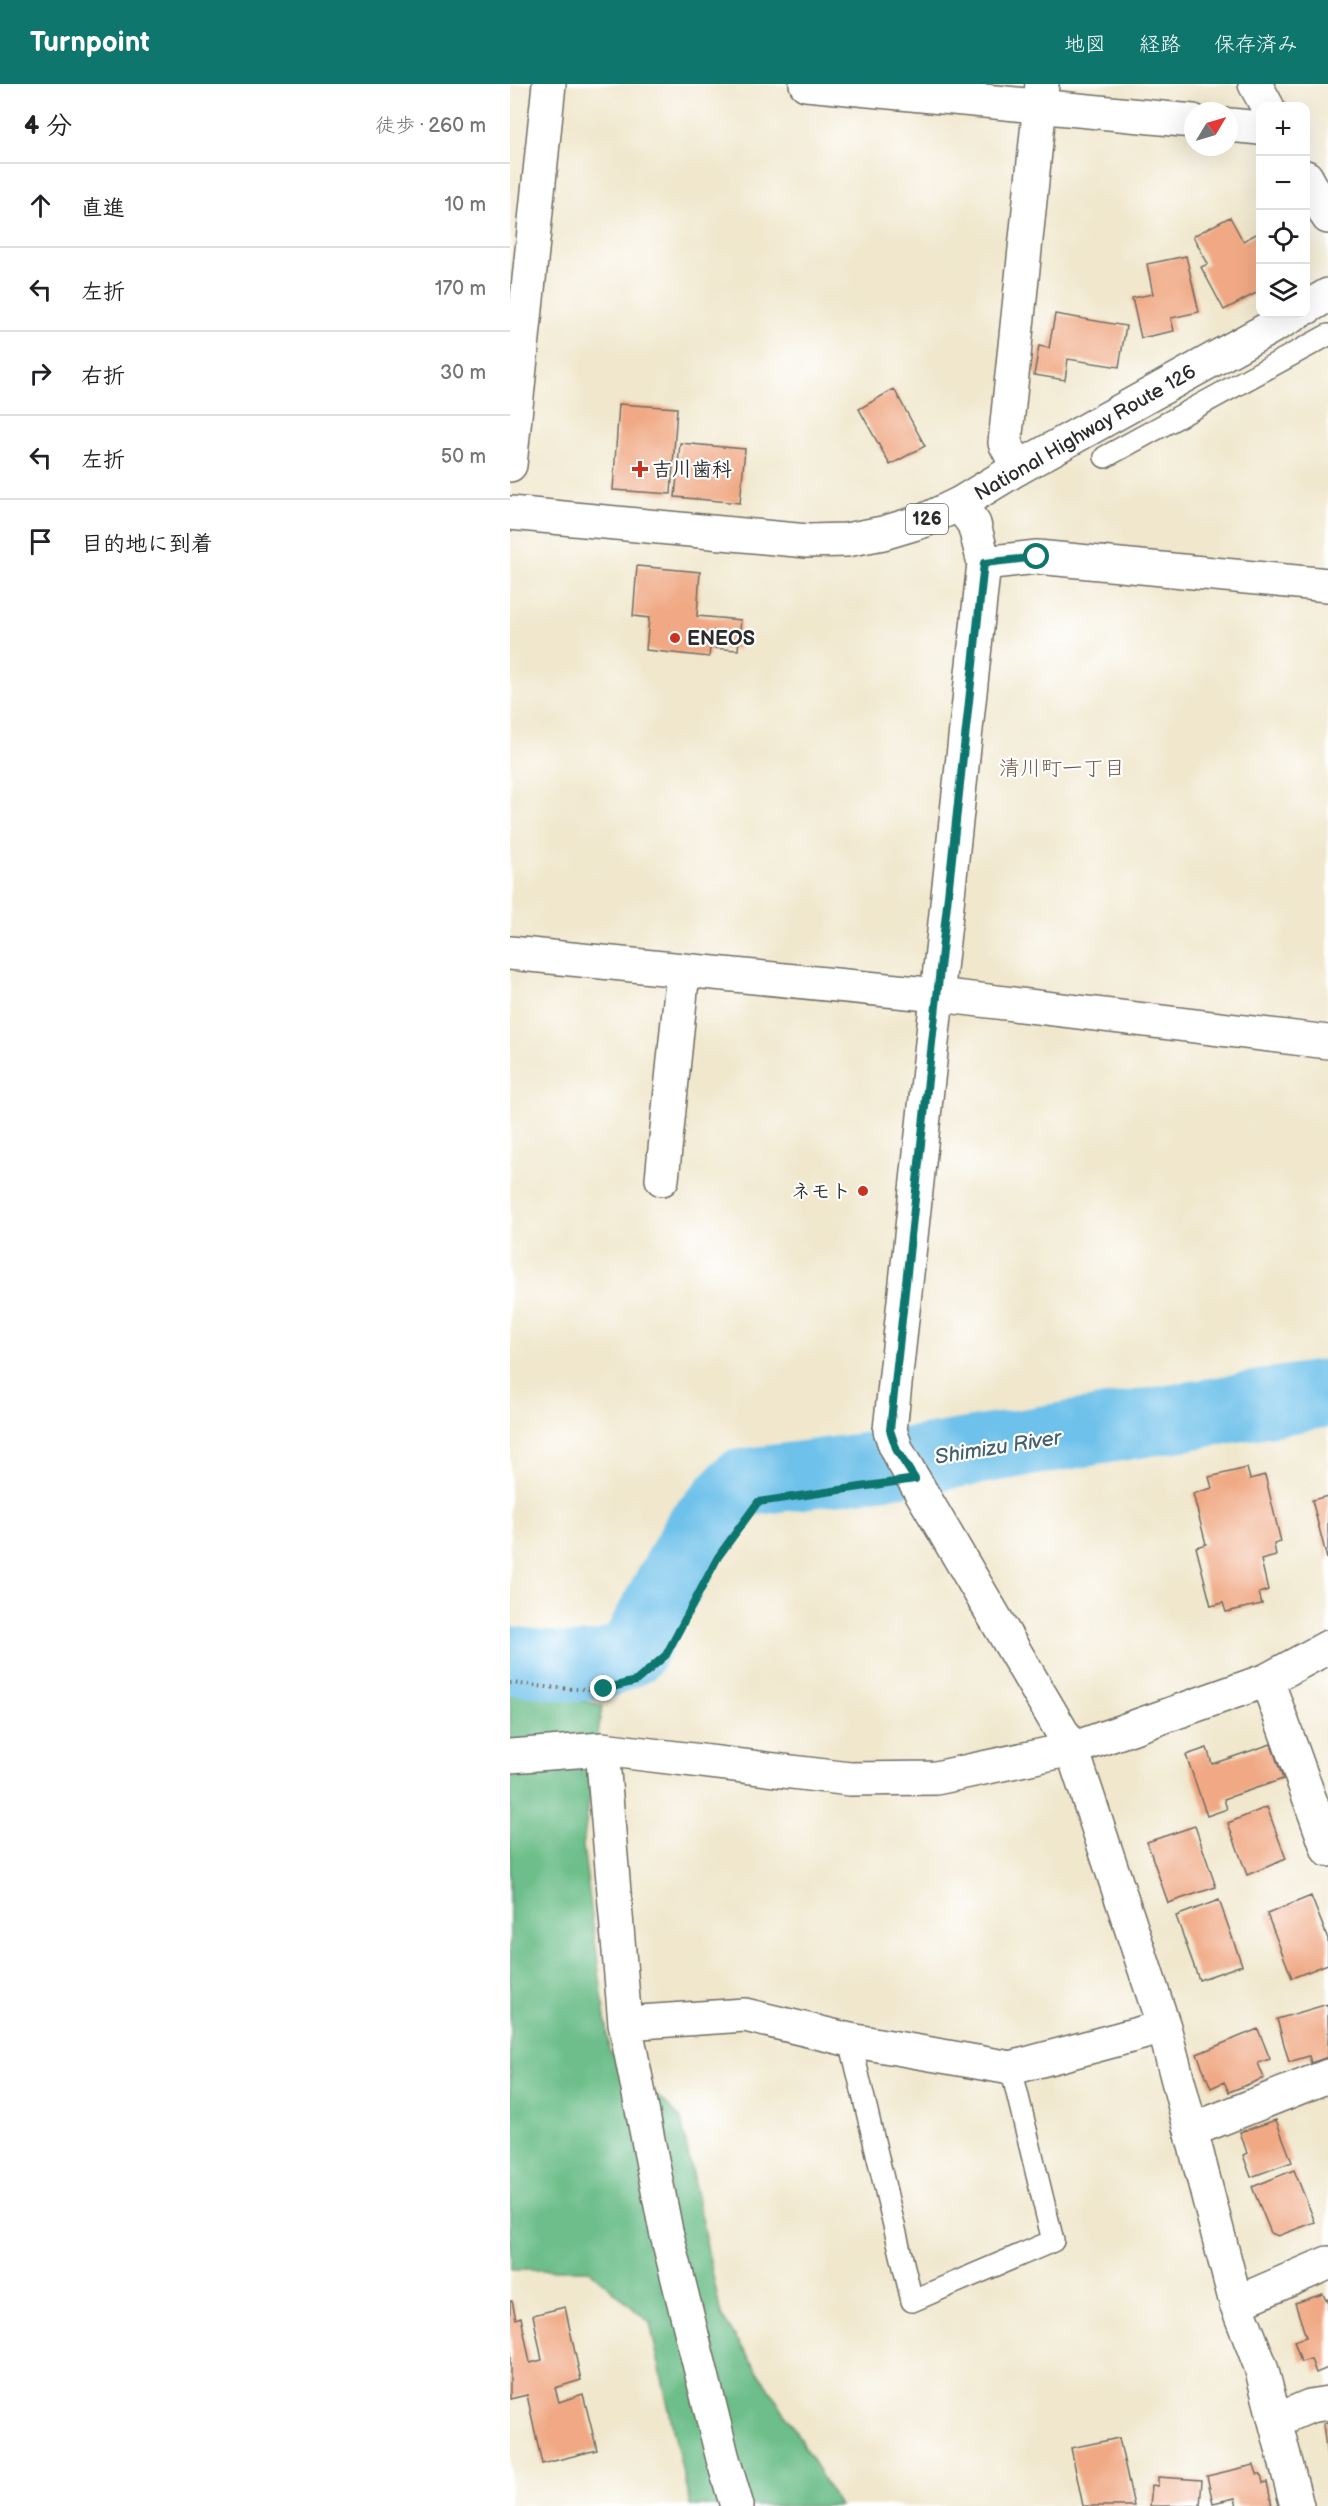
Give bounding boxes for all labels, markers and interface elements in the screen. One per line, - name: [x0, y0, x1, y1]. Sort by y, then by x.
- text: Turnpoint: [30, 26, 150, 59]
- text: 地図: [1064, 32, 1106, 57]
- text: 経路: [1139, 32, 1181, 57]
- text: 保存済み: [1214, 32, 1298, 57]
- north arrow: [1184, 102, 1238, 156]
- map controls: [1256, 102, 1310, 318]
- button: +: [1256, 102, 1310, 156]
- text: 4 分: [24, 111, 72, 142]
- text: 徒歩 · 260 m: [375, 114, 486, 138]
- button: −: [1256, 156, 1310, 210]
- icon: ahead: [24, 189, 57, 222]
- text: 10 m: [445, 193, 486, 217]
- text: 直進: [81, 195, 125, 222]
- button: locate: [1256, 210, 1310, 264]
- button: layers: [1256, 264, 1310, 318]
- icon: left: [24, 273, 57, 306]
- text: 170 m: [435, 277, 486, 301]
- text: 左折: [81, 279, 125, 306]
- icon: right: [24, 357, 57, 390]
- street label: National Highway Route 126: [971, 360, 1200, 506]
- text: 30 m: [440, 361, 486, 385]
- text: 右折: [81, 363, 125, 390]
- icon: left: [24, 441, 57, 474]
- text: 50 m: [441, 445, 486, 469]
- text: 左折: [81, 447, 125, 474]
- place label: 吉川歯科: [652, 458, 732, 482]
- marker: 吉川歯科: [633, 462, 647, 476]
- road number: 126: [906, 504, 948, 534]
- icon: arrive: [24, 525, 57, 558]
- text: 目的地に到着: [81, 531, 213, 558]
- route start: [1023, 543, 1049, 569]
- place label: ENEOS: [687, 627, 755, 651]
- marker: ENEOS: [668, 631, 682, 645]
- district label: 清川町一丁目: [999, 756, 1125, 781]
- place label: ネモト: [791, 1180, 851, 1204]
- marker: ネモト: [856, 1184, 870, 1198]
- water label: Shimizu River: [933, 1425, 1064, 1470]
- route end: [590, 1675, 616, 1701]

